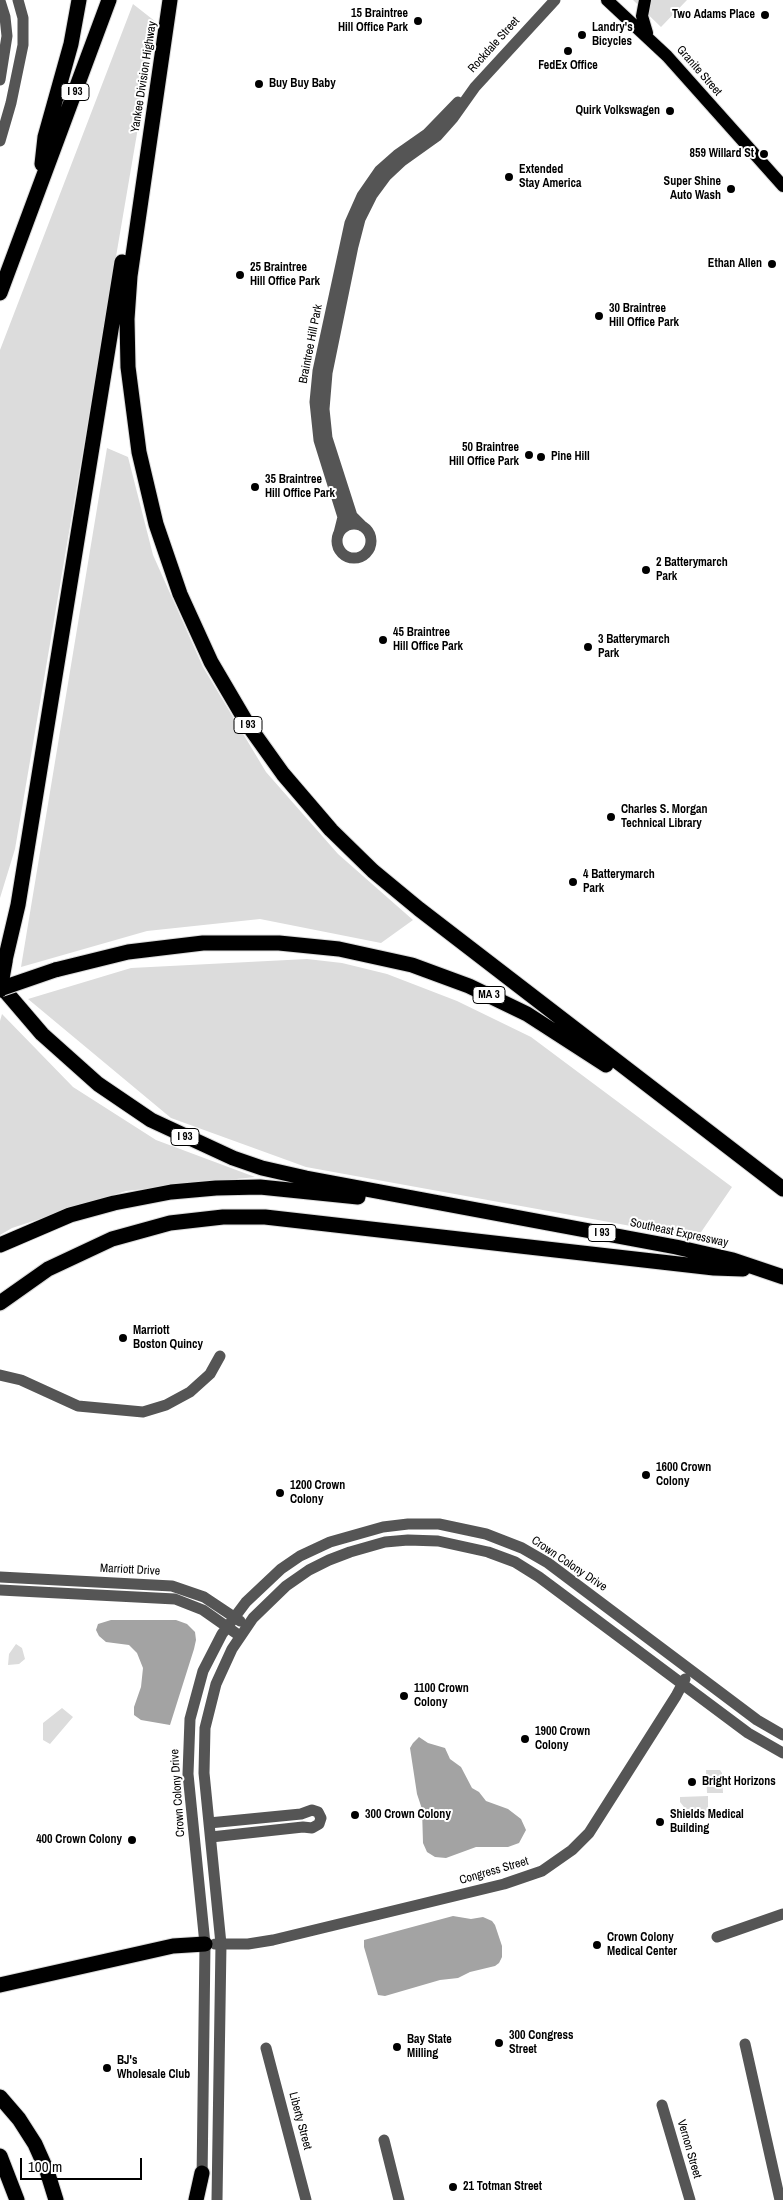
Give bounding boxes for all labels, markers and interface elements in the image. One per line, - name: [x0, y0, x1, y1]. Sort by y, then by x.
- place label: 15 Braintree Hill Office Park: [338, 7, 408, 35]
- place label: Two Adams Place: [672, 8, 755, 22]
- marker: Two Adams Place: [759, 9, 771, 21]
- street label: Rockdale Street: [465, 14, 523, 76]
- marker: 15 Braintree Hill Office Park: [412, 15, 424, 27]
- street label: Yankee Division Highway: [128, 20, 160, 134]
- place label: Landry's Bicycles: [592, 21, 633, 49]
- marker: Landry's Bicycles: [576, 29, 588, 41]
- street label: Granite Street: [673, 43, 725, 99]
- marker: FedEx Office: [562, 45, 574, 57]
- place label: FedEx Office: [538, 59, 598, 73]
- place label: Buy Buy Baby: [269, 77, 336, 91]
- marker: Buy Buy Baby: [253, 78, 265, 90]
- road number: I 93: [61, 84, 89, 100]
- place label: Quirk Volkswagen: [575, 104, 660, 118]
- marker: Quirk Volkswagen: [664, 105, 676, 117]
- place label: 859 Willard St: [690, 147, 754, 161]
- marker: 859 Willard St: [758, 148, 770, 160]
- place label: Extended Stay America: [519, 163, 581, 191]
- marker: Extended Stay America: [503, 171, 515, 183]
- place label: Super Shine Auto Wash: [664, 175, 721, 203]
- marker: Super Shine Auto Wash: [725, 183, 737, 195]
- place label: Ethan Allen: [708, 257, 762, 271]
- marker: Ethan Allen: [766, 258, 778, 270]
- place label: 25 Braintree Hill Office Park: [250, 261, 320, 289]
- marker: 25 Braintree Hill Office Park: [234, 269, 246, 281]
- place label: 30 Braintree Hill Office Park: [609, 302, 679, 330]
- street label: Braintree Hill Park: [296, 303, 326, 385]
- marker: 30 Braintree Hill Office Park: [593, 310, 605, 322]
- place label: 50 Braintree Hill Office Park: [449, 441, 519, 469]
- marker: 50 Braintree Hill Office Park: [523, 449, 535, 461]
- place label: Pine Hill: [551, 450, 590, 464]
- marker: Pine Hill: [535, 451, 547, 463]
- place label: 35 Braintree Hill Office Park: [265, 473, 335, 501]
- marker: 35 Braintree Hill Office Park: [249, 481, 261, 493]
- place label: 2 Batterymarch Park: [656, 556, 728, 584]
- marker: 2 Batterymarch Park: [640, 564, 652, 576]
- place label: 45 Braintree Hill Office Park: [393, 626, 463, 654]
- place label: 3 Batterymarch Park: [598, 633, 670, 661]
- marker: 45 Braintree Hill Office Park: [377, 634, 389, 646]
- marker: 3 Batterymarch Park: [582, 641, 594, 653]
- road number: I 93: [234, 716, 262, 734]
- place label: Charles S. Morgan Technical Library: [621, 803, 707, 831]
- marker: Charles S. Morgan Technical Library: [605, 811, 617, 823]
- place label: 4 Batterymarch Park: [583, 868, 655, 896]
- marker: 4 Batterymarch Park: [567, 876, 579, 888]
- road number: MA 3: [473, 986, 505, 1004]
- road number: I 93: [171, 1128, 199, 1146]
- street label: Southeast Expressway: [629, 1216, 729, 1250]
- road number: I 93: [588, 1224, 616, 1242]
- place label: Marriott Boston Quincy: [133, 1324, 203, 1352]
- marker: Marriott Boston Quincy: [117, 1332, 129, 1344]
- place label: 1600 Crown Colony: [656, 1461, 711, 1489]
- marker: 1600 Crown Colony: [640, 1469, 652, 1481]
- place label: 1200 Crown Colony: [290, 1479, 345, 1507]
- marker: 1200 Crown Colony: [274, 1487, 286, 1499]
- street label: Crown Colony Drive: [528, 1533, 610, 1595]
- street label: Marriott Drive: [100, 1561, 160, 1579]
- place label: 1100 Crown Colony: [414, 1682, 469, 1710]
- marker: 1100 Crown Colony: [398, 1690, 410, 1702]
- place label: 1900 Crown Colony: [535, 1725, 590, 1753]
- marker: 1900 Crown Colony: [519, 1733, 531, 1745]
- street label: Crown Colony Drive: [168, 1749, 188, 1837]
- place label: Bright Horizons: [702, 1775, 776, 1789]
- marker: Bright Horizons: [686, 1776, 698, 1788]
- place label: 300 Crown Colony: [365, 1808, 451, 1822]
- place label: Shields Medical Building: [670, 1808, 744, 1836]
- marker: 300 Crown Colony: [349, 1809, 361, 1821]
- marker: Shields Medical Building: [654, 1816, 666, 1828]
- place label: 400 Crown Colony: [36, 1833, 122, 1847]
- marker: 400 Crown Colony: [126, 1834, 138, 1846]
- street label: Congress Street: [458, 1854, 530, 1888]
- place label: Crown Colony Medical Center: [607, 1931, 677, 1959]
- marker: Crown Colony Medical Center: [591, 1939, 603, 1951]
- place label: 300 Congress Street: [509, 2029, 574, 2057]
- place label: Bay State Milling: [407, 2033, 452, 2061]
- marker: 300 Congress Street: [493, 2037, 505, 2049]
- marker: Bay State Milling: [391, 2041, 403, 2053]
- place label: BJ's Wholesale Club: [117, 2054, 190, 2082]
- marker: BJ's Wholesale Club: [101, 2062, 113, 2074]
- street label: Liberty Street: [285, 2091, 315, 2151]
- street label: Vernon Street: [674, 2118, 704, 2180]
- scale bar: [22, 2148, 145, 2180]
- text: 100 m: [28, 2156, 62, 2177]
- place label: 21 Totman Street: [463, 2180, 542, 2194]
- marker: 21 Totman Street: [447, 2181, 459, 2193]

